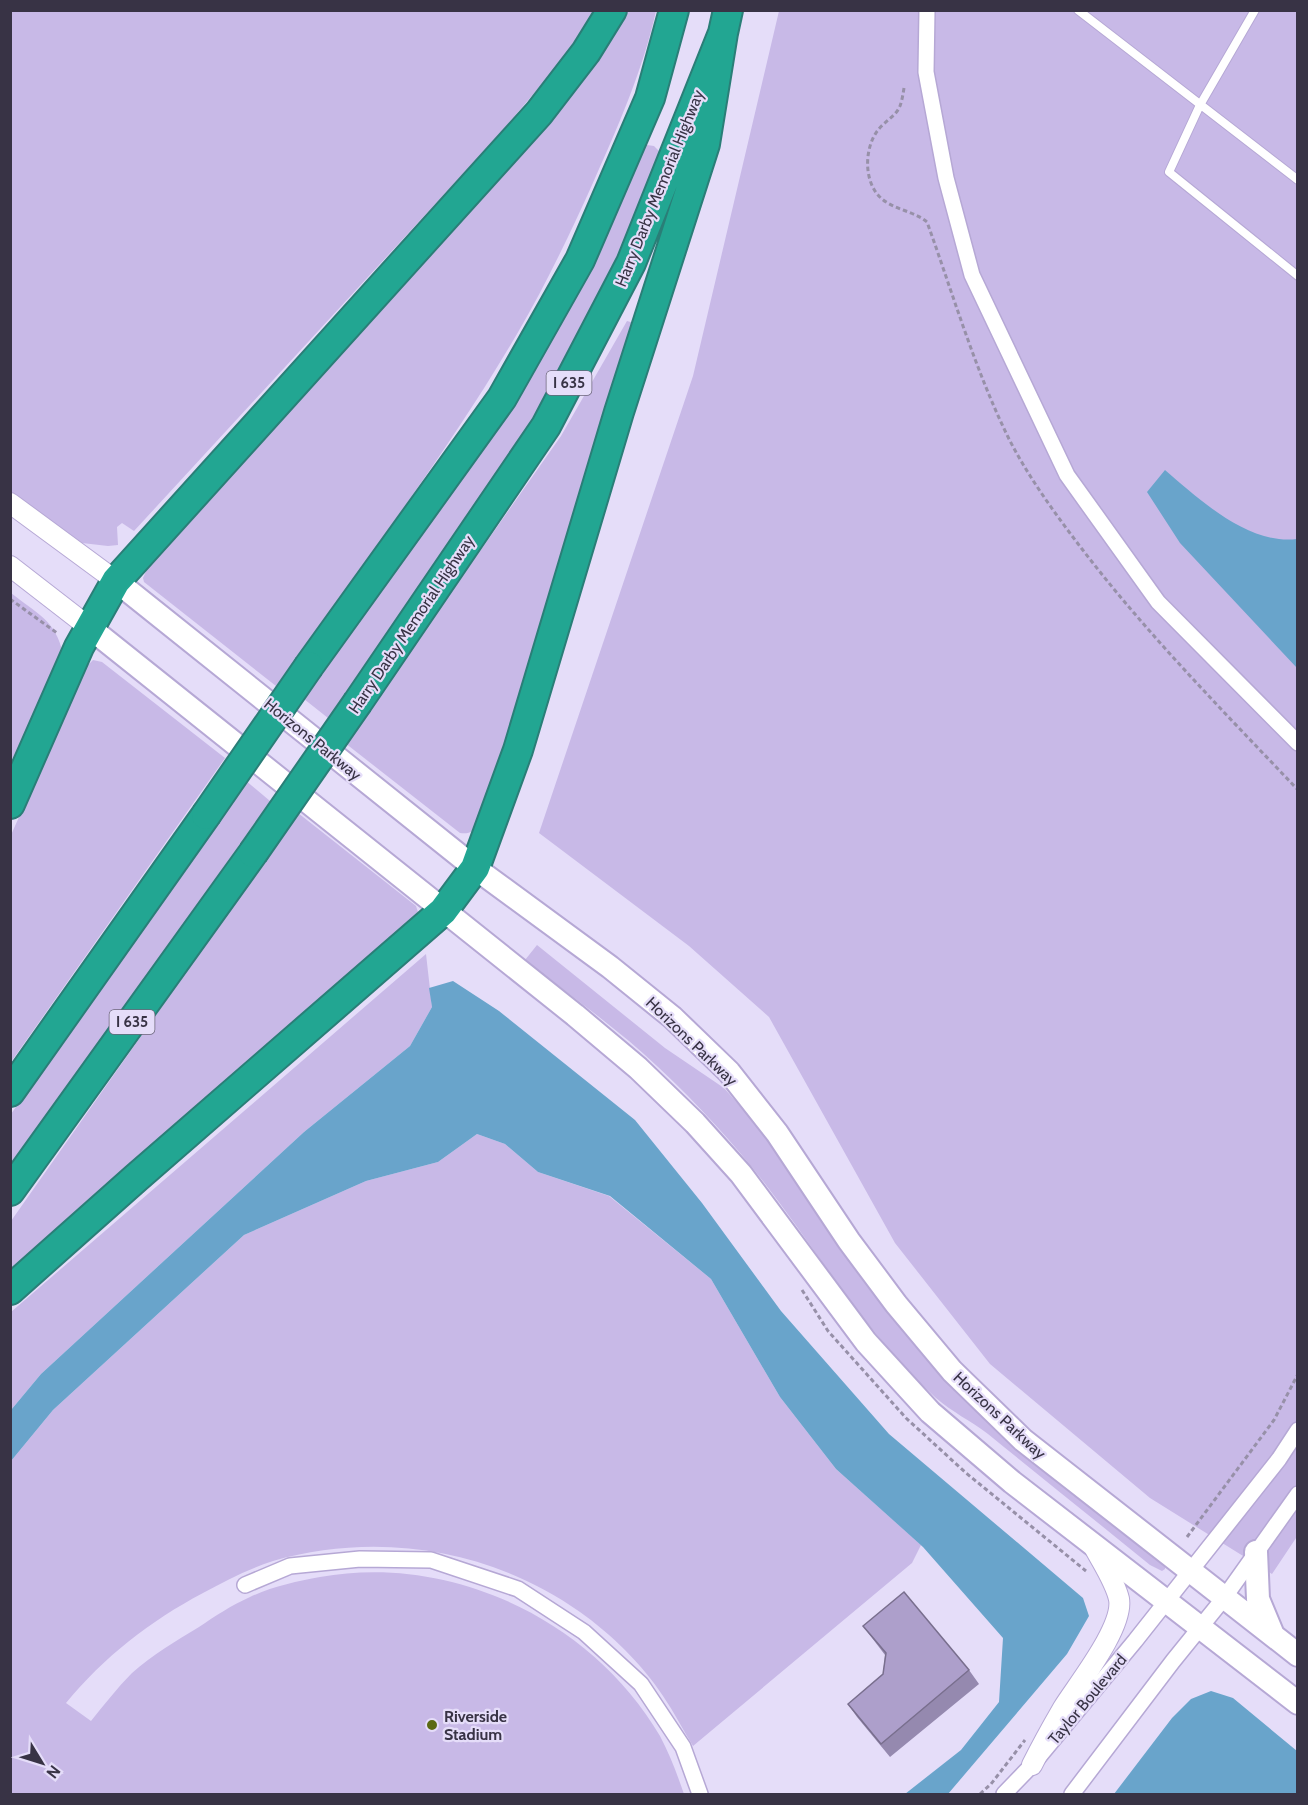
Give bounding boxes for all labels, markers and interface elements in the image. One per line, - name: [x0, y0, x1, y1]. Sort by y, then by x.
- street label: Harry Darby Memorial Highway: [611, 87, 708, 289]
- road number: I 635: [546, 371, 592, 395]
- street label: Harry Darby Memorial Highway: [345, 532, 478, 717]
- street label: Horizons Parkway: [260, 694, 365, 784]
- street label: Horizons Parkway: [642, 993, 741, 1090]
- road number: I 635: [110, 1010, 154, 1034]
- street label: Horizons Parkway: [949, 1368, 1050, 1463]
- street label: Taylor Boulevard: [1044, 1650, 1131, 1748]
- place label: Riverside Stadium: [444, 1707, 507, 1744]
- marker: Riverside Stadium: [425, 1718, 439, 1732]
- north arrow: [12, 1733, 72, 1793]
- text: N: [42, 1762, 64, 1782]

